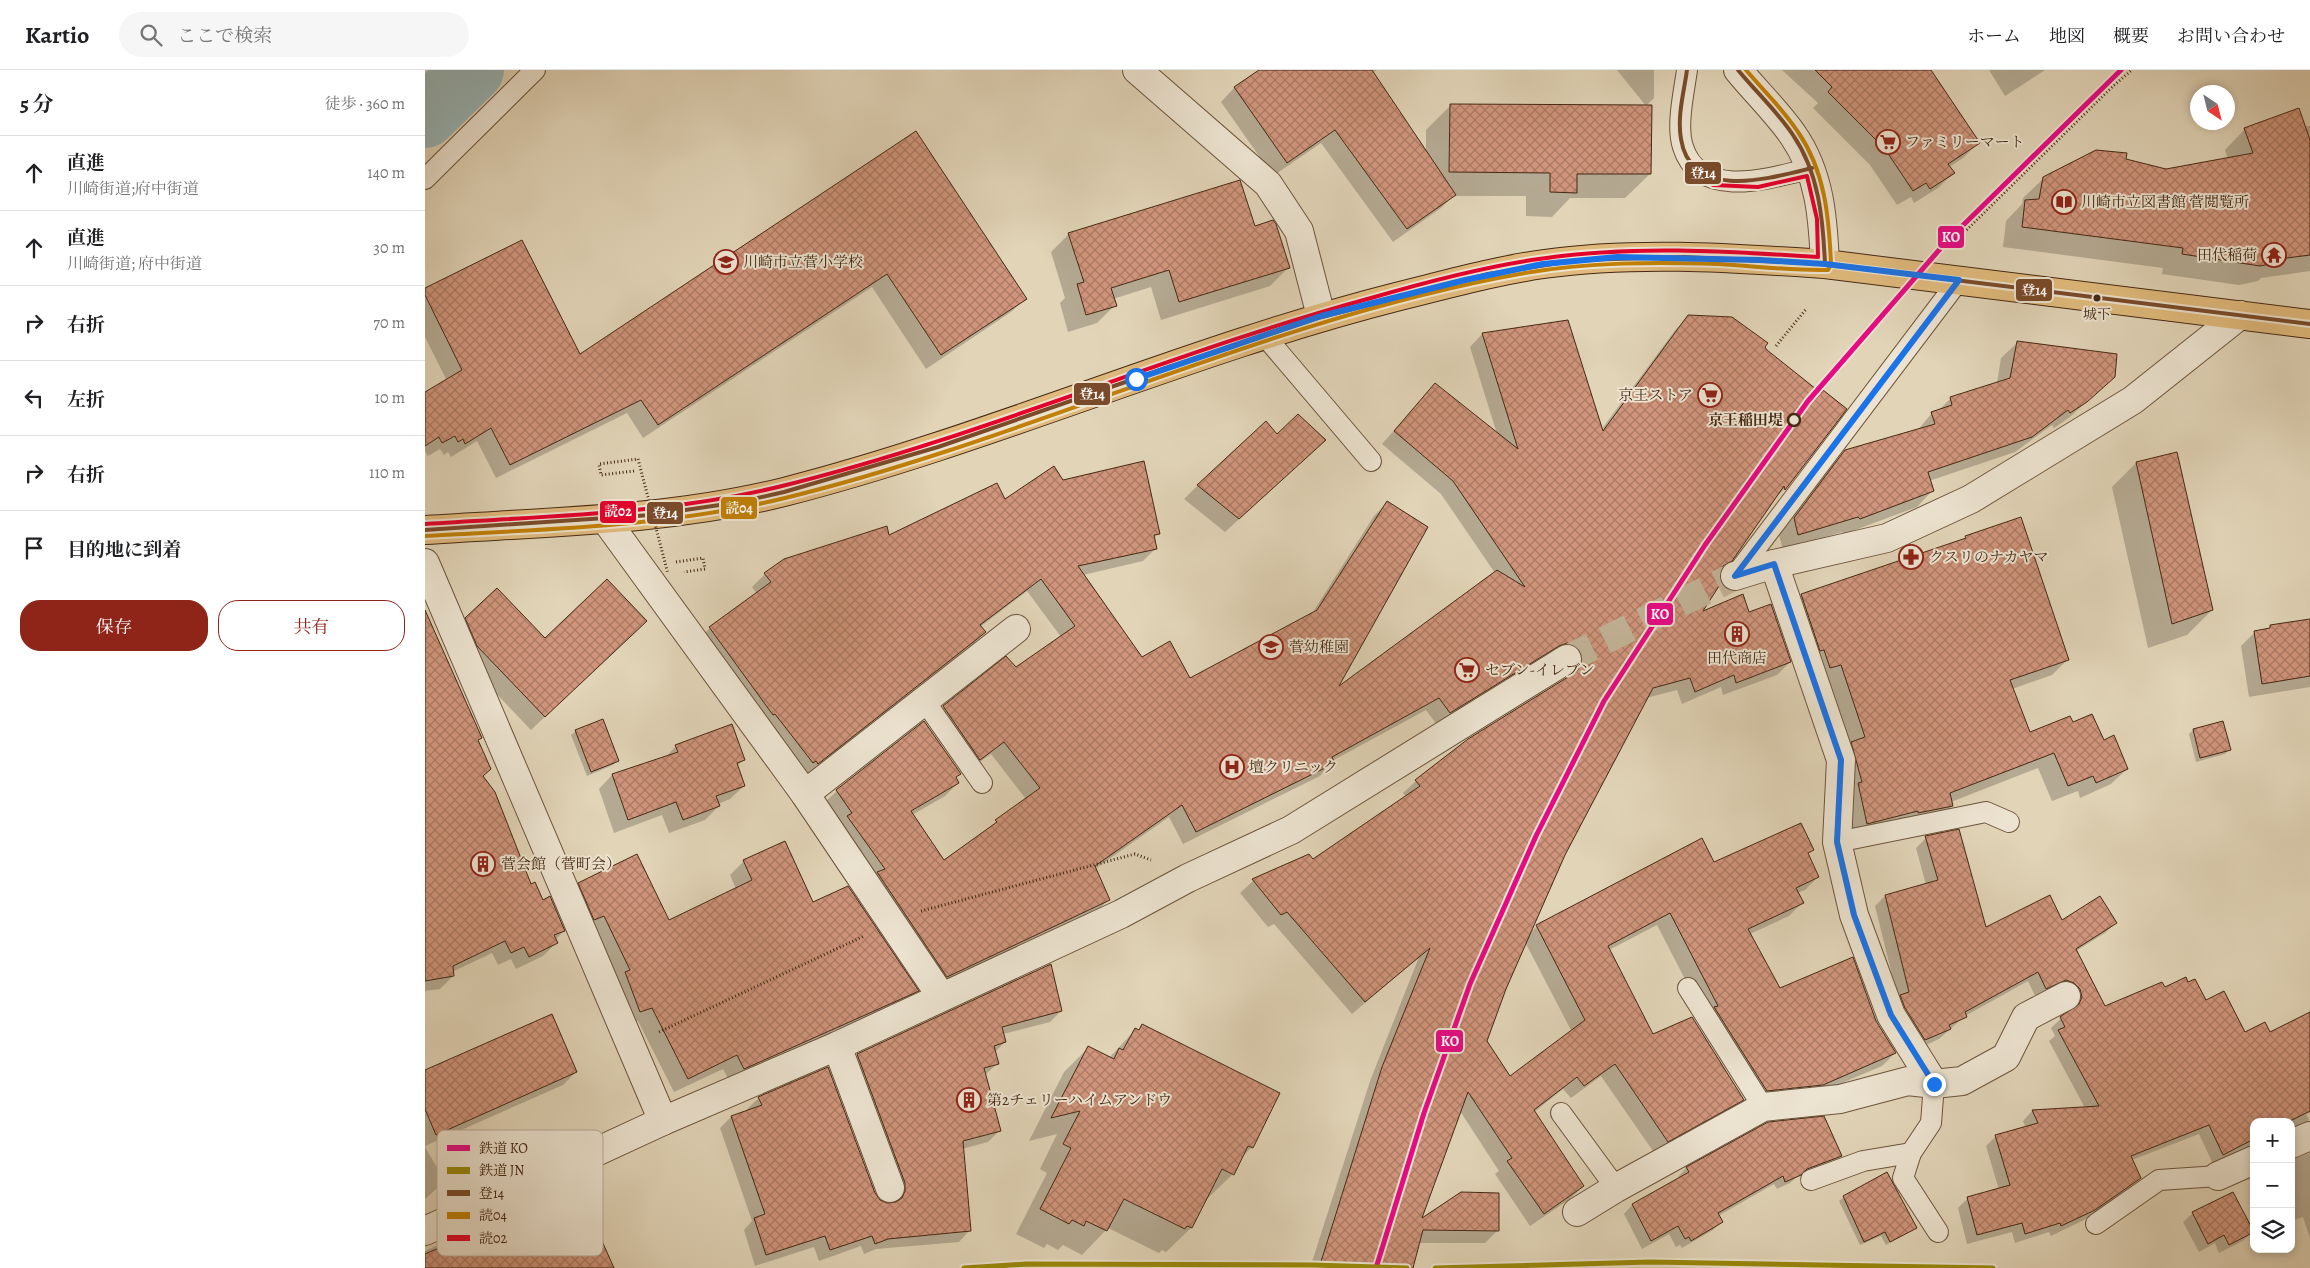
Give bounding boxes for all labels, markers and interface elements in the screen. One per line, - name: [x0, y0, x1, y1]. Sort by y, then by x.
- search box: [119, 12, 469, 57]
- text: Kartio: [25, 19, 89, 51]
- icon: search: [137, 21, 165, 49]
- text: ここで検索: [177, 23, 272, 49]
- text: ホーム: [1967, 24, 2021, 48]
- text: 地図: [2049, 24, 2085, 48]
- text: 概要: [2113, 24, 2149, 48]
- text: お問い合わせ: [2177, 24, 2285, 48]
- north arrow: [2190, 85, 2235, 130]
- text: 5 分: [20, 90, 54, 118]
- text: 徒歩 · 360 m: [324, 93, 405, 115]
- supermarket icon: ファミリーマート: [1875, 129, 1901, 155]
- place label: ファミリーマート: [1905, 132, 2025, 152]
- text: 直進: [67, 150, 105, 176]
- icon: ahead: [20, 159, 48, 187]
- line badge: 登14: [1684, 161, 1722, 185]
- text: 140 m: [367, 162, 405, 184]
- text: 登14: [1690, 164, 1716, 183]
- text: 川崎街道;府中街道: [67, 178, 199, 200]
- library icon: 川崎市立図書館 菅閲覧所: [2051, 189, 2077, 215]
- place label: 川崎市立図書館 菅閲覧所: [2081, 192, 2249, 212]
- text: 直進: [67, 225, 105, 251]
- line badge: KO: [1937, 225, 1965, 249]
- text: KO: [1942, 228, 1961, 247]
- icon: ahead: [20, 234, 48, 262]
- text: 30 m: [373, 237, 405, 259]
- temple icon: 田代稲荷: [2261, 242, 2287, 268]
- place label: 田代稲荷: [2197, 245, 2257, 265]
- school or university icon: 川崎市立菅小学校: [713, 249, 739, 275]
- place label: 川崎市立菅小学校: [743, 252, 863, 272]
- text: 川崎街道; 府中街道: [67, 253, 202, 275]
- line badge: 登14: [2015, 278, 2053, 302]
- text: 登14: [2021, 281, 2047, 300]
- marker: 城下: [2092, 293, 2102, 303]
- place label: 城下: [2083, 305, 2111, 324]
- icon: right: [20, 309, 48, 337]
- text: 右折: [67, 312, 105, 338]
- text: 70 m: [373, 312, 405, 334]
- route start: [1125, 368, 1148, 391]
- line badge: 登14: [1073, 382, 1111, 406]
- supermarket icon: 京王ストア: [1697, 382, 1723, 408]
- icon: left: [20, 384, 48, 412]
- text: 登14: [1079, 385, 1105, 404]
- place label: 京王ストア: [1618, 385, 1693, 405]
- text: 左折: [67, 387, 105, 413]
- text: 10 m: [375, 387, 405, 409]
- place label: 京王稲田堤: [1708, 410, 1783, 430]
- marker: 京王稲田堤: [1787, 413, 1801, 427]
- icon: right: [20, 459, 48, 487]
- text: 右折: [67, 462, 105, 488]
- text: 110 m: [369, 462, 405, 484]
- line badge: 読04: [720, 496, 758, 520]
- text: 読04: [725, 499, 753, 518]
- line badge: 読02: [599, 500, 637, 524]
- line badge: 登14: [646, 501, 684, 525]
- text: 読02: [604, 502, 632, 521]
- text: 登14: [652, 504, 678, 523]
- icon: arrive: [20, 534, 48, 562]
- text: 目的地に到着: [67, 537, 181, 563]
- pharmacy icon: クスリのナカヤマ: [1898, 544, 1924, 570]
- place label: クスリのナカヤマ: [1929, 547, 2049, 567]
- button: 保存: [20, 600, 208, 651]
- button: 共有: [218, 600, 405, 651]
- line badge: KO: [1646, 602, 1674, 626]
- text: KO: [1651, 605, 1670, 624]
- building icon: 田代商店: [1724, 621, 1750, 647]
- school or university icon: 菅幼稚園: [1258, 634, 1284, 660]
- place label: 菅幼稚園: [1289, 637, 1349, 657]
- place label: 田代商店: [1707, 648, 1767, 668]
- supermarket icon: セブン-イレブン: [1454, 657, 1480, 683]
- place label: セブン-イレブン: [1485, 660, 1595, 680]
- hospital icon: 壇クリニック: [1219, 754, 1245, 780]
- place label: 壇クリニック: [1249, 757, 1338, 777]
- building icon: 菅会館（菅町会）: [470, 851, 496, 877]
- place label: 菅会館（菅町会）: [501, 854, 621, 874]
- line badge: KO: [1435, 1029, 1464, 1053]
- text: KO: [1441, 1032, 1460, 1051]
- route end: [1923, 1073, 1946, 1096]
- building icon: 第2チェリーハイムアンドウ: [956, 1087, 982, 1113]
- place label: 第2チェリーハイムアンドウ: [987, 1090, 1172, 1110]
- map controls: [2250, 1118, 2295, 1253]
- button: +: [2250, 1118, 2295, 1163]
- legend: [437, 1130, 603, 1256]
- text: 鉄道 KO: [479, 1139, 528, 1158]
- text: 鉄道 JN: [479, 1161, 524, 1180]
- button: −: [2250, 1163, 2295, 1208]
- text: 登14: [479, 1184, 504, 1203]
- text: 読04: [479, 1206, 507, 1225]
- button: layers: [2250, 1208, 2295, 1253]
- text: 読02: [479, 1229, 507, 1248]

